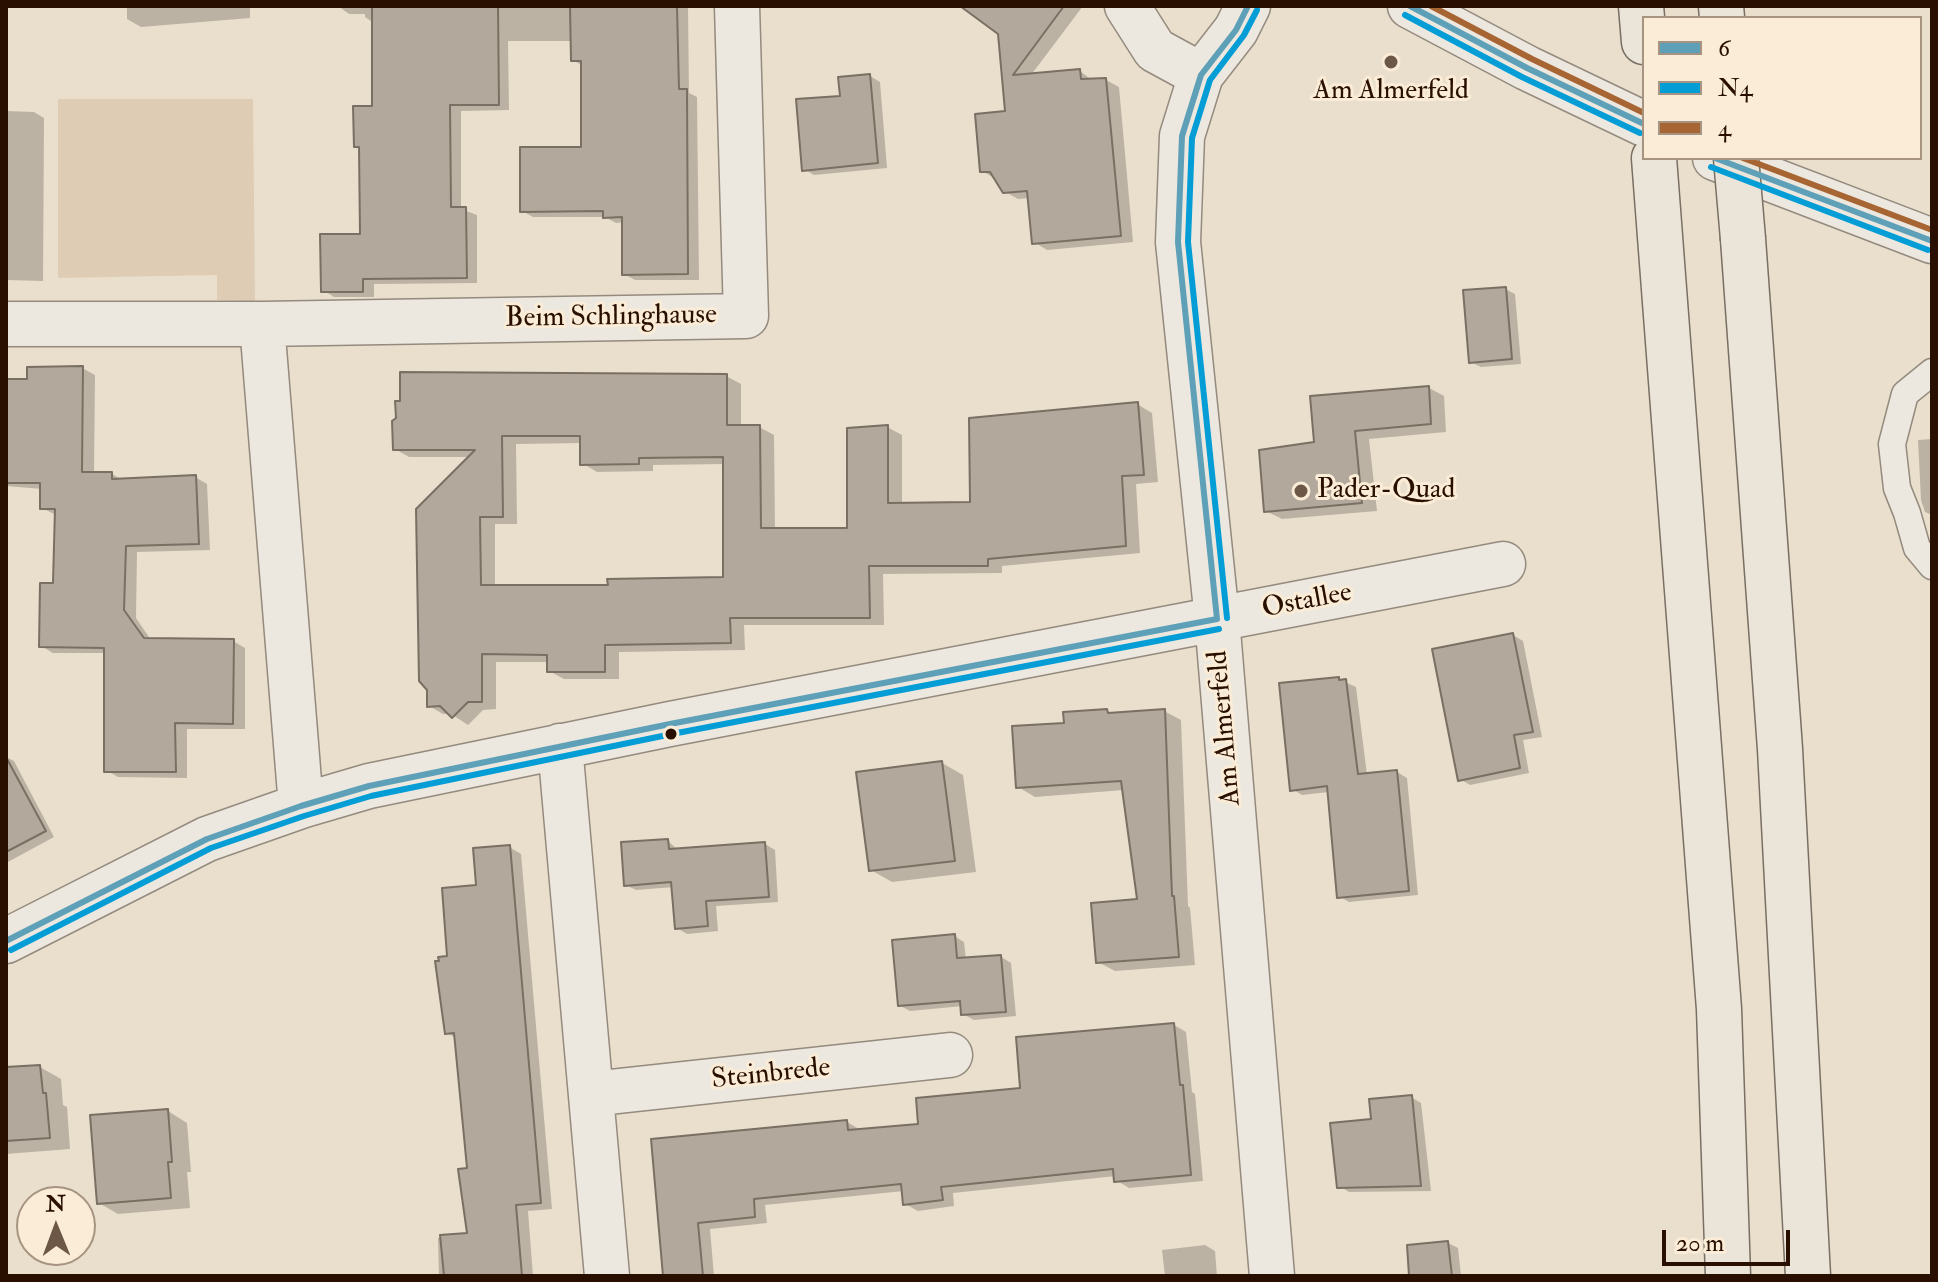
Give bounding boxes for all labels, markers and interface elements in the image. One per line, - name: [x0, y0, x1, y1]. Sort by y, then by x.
- legend: [1642, 16, 1922, 160]
- text: 6: [1718, 33, 1730, 64]
- marker: Am Almerfeld: [1382, 53, 1400, 71]
- text: N4: [1718, 73, 1752, 104]
- place label: Am Almerfeld: [1313, 75, 1469, 109]
- text: 4: [1718, 113, 1731, 144]
- street label: Beim Schlinghause: [505, 299, 717, 337]
- place label: Pader-Quad: [1317, 474, 1455, 508]
- marker: Pader-Quad: [1292, 482, 1310, 500]
- street label: Ostallee: [1259, 577, 1355, 627]
- street label: Am Almerfeld: [1202, 649, 1250, 807]
- unlabelled marker: [663, 726, 679, 742]
- street label: Steinbrede: [710, 1052, 832, 1098]
- north arrow: [16, 1186, 96, 1266]
- text: N: [46, 1190, 66, 1218]
- scale bar: [1666, 1214, 1794, 1264]
- text: 20 m: [1676, 1228, 1724, 1259]

